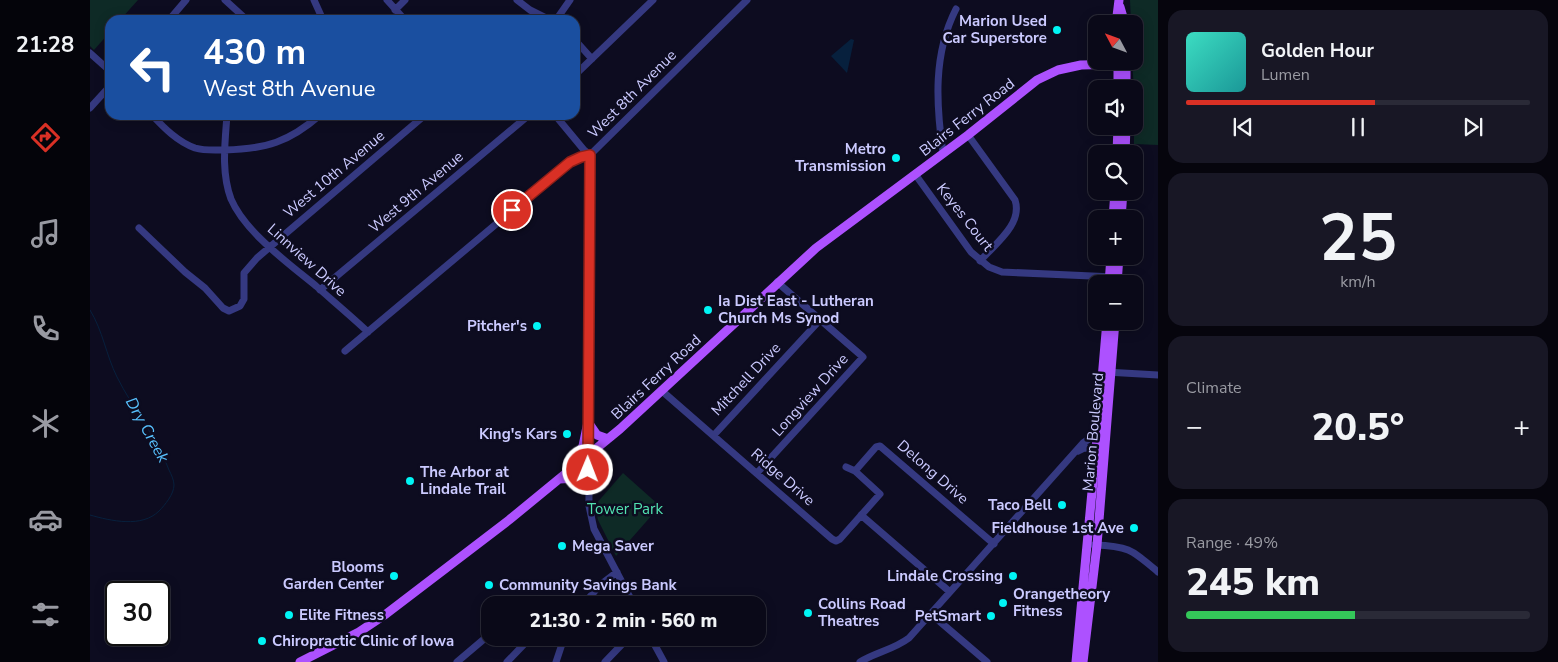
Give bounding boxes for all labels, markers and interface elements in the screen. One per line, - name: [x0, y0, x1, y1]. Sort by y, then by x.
- place label: Marion Used Car Superstore: [942, 11, 1047, 48]
- north arrow: [1088, 15, 1142, 70]
- map controls: [1088, 15, 1143, 330]
- marker: Marion Used Car Superstore: [1051, 24, 1063, 36]
- text: 430 m: [203, 29, 306, 76]
- text: 21:28: [16, 30, 74, 60]
- icon: left: [120, 35, 185, 100]
- text: Golden Hour: [1261, 38, 1374, 64]
- street label: West 8th Avenue: [583, 45, 681, 143]
- text: Lumen: [1261, 64, 1310, 86]
- street label: Blairs Ferry Road: [915, 73, 1019, 161]
- text: West 8th Avenue: [203, 74, 375, 104]
- button: sound: [1088, 80, 1143, 135]
- icon: previous: [1229, 113, 1257, 141]
- icon: pause: [1344, 113, 1372, 141]
- icon: next: [1459, 113, 1487, 141]
- icon: directions: [28, 120, 63, 155]
- street label: West 10th Avenue: [279, 126, 389, 222]
- place label: Metro Transmission: [795, 139, 886, 176]
- button: search: [1088, 145, 1143, 200]
- street label: West 9th Avenue: [365, 147, 467, 237]
- marker: Metro Transmission: [890, 152, 902, 164]
- street label: Keyes Court: [932, 179, 998, 256]
- pin: [491, 189, 533, 231]
- text: 25: [1319, 194, 1397, 283]
- icon: arrive: [498, 196, 526, 224]
- button: +: [1088, 210, 1143, 265]
- icon: music: [28, 216, 63, 251]
- street label: Linnview Drive: [263, 219, 351, 301]
- text: km/h: [1340, 271, 1376, 293]
- button: −: [1088, 275, 1143, 330]
- place label: Ia Dist East - Lutheran Church Ms Synod: [718, 291, 874, 328]
- marker: Ia Dist East - Lutheran Church Ms Synod: [702, 304, 714, 316]
- icon: phone: [28, 311, 63, 346]
- place label: Pitcher's: [467, 316, 527, 336]
- marker: Pitcher's: [531, 320, 543, 332]
- street label: Blairs Ferry Road: [607, 330, 705, 424]
- street label: Mitchell Drive: [707, 338, 785, 420]
- street label: Longview Drive: [767, 349, 853, 441]
- street label: Marion Boulevard: [1078, 372, 1108, 492]
- text: Climate: [1186, 377, 1241, 399]
- water label: Dry Creek: [120, 393, 175, 468]
- text: 20.5°: [1312, 402, 1404, 453]
- icon: climate: [28, 406, 63, 441]
- text: −: [1186, 408, 1203, 446]
- text: +: [1513, 408, 1530, 446]
- place label: King's Kars: [479, 424, 557, 444]
- marker: King's Kars: [561, 428, 573, 440]
- street label: Delong Drive: [893, 435, 973, 509]
- position arrow: [561, 443, 613, 495]
- street label: Ridge Drive: [747, 444, 819, 510]
- place label: The Arbor at Lindale Trail: [420, 462, 509, 499]
- marker: The Arbor at Lindale Trail: [404, 475, 416, 487]
- place label: Taco Bell: [988, 495, 1052, 515]
- park label: Tower Park: [587, 499, 663, 519]
- marker: Taco Bell: [1056, 499, 1068, 511]
- icon: car: [28, 502, 63, 537]
- place label: Fieldhouse 1st Ave: [992, 518, 1124, 538]
- marker: Fieldhouse 1st Ave: [1128, 522, 1140, 534]
- text: Range · 49%: [1186, 532, 1278, 554]
- place label: Mega Saver: [572, 536, 654, 556]
- marker: Mega Saver: [556, 540, 568, 552]
- place label: Blooms Garden Center: [283, 557, 384, 594]
- text: 245 km: [1186, 557, 1320, 608]
- place label: Lindale Crossing: [887, 566, 1003, 586]
- marker: Blooms Garden Center: [388, 570, 400, 582]
- marker: Lindale Crossing: [1007, 570, 1019, 582]
- place label: Community Savings Bank: [499, 575, 678, 595]
- marker: Community Savings Bank: [483, 579, 495, 591]
- speed limit sign: 30: [105, 581, 170, 646]
- place label: Orangetheory Fitness: [1013, 584, 1110, 621]
- place label: Collins Road Theatres: [818, 594, 906, 631]
- icon: filters: [28, 597, 63, 632]
- marker: Orangetheory Fitness: [997, 597, 1009, 609]
- place label: Elite Fitness: [299, 605, 384, 625]
- place label: PetSmart: [915, 606, 981, 626]
- marker: Collins Road Theatres: [802, 607, 814, 619]
- text: 21:30 · 2 min · 560 m: [530, 608, 717, 634]
- marker: Elite Fitness: [283, 609, 295, 621]
- marker: PetSmart: [985, 610, 997, 622]
- place label: Chiropractic Clinic of Iowa: [272, 631, 454, 651]
- marker: Chiropractic Clinic of Iowa: [256, 635, 268, 647]

